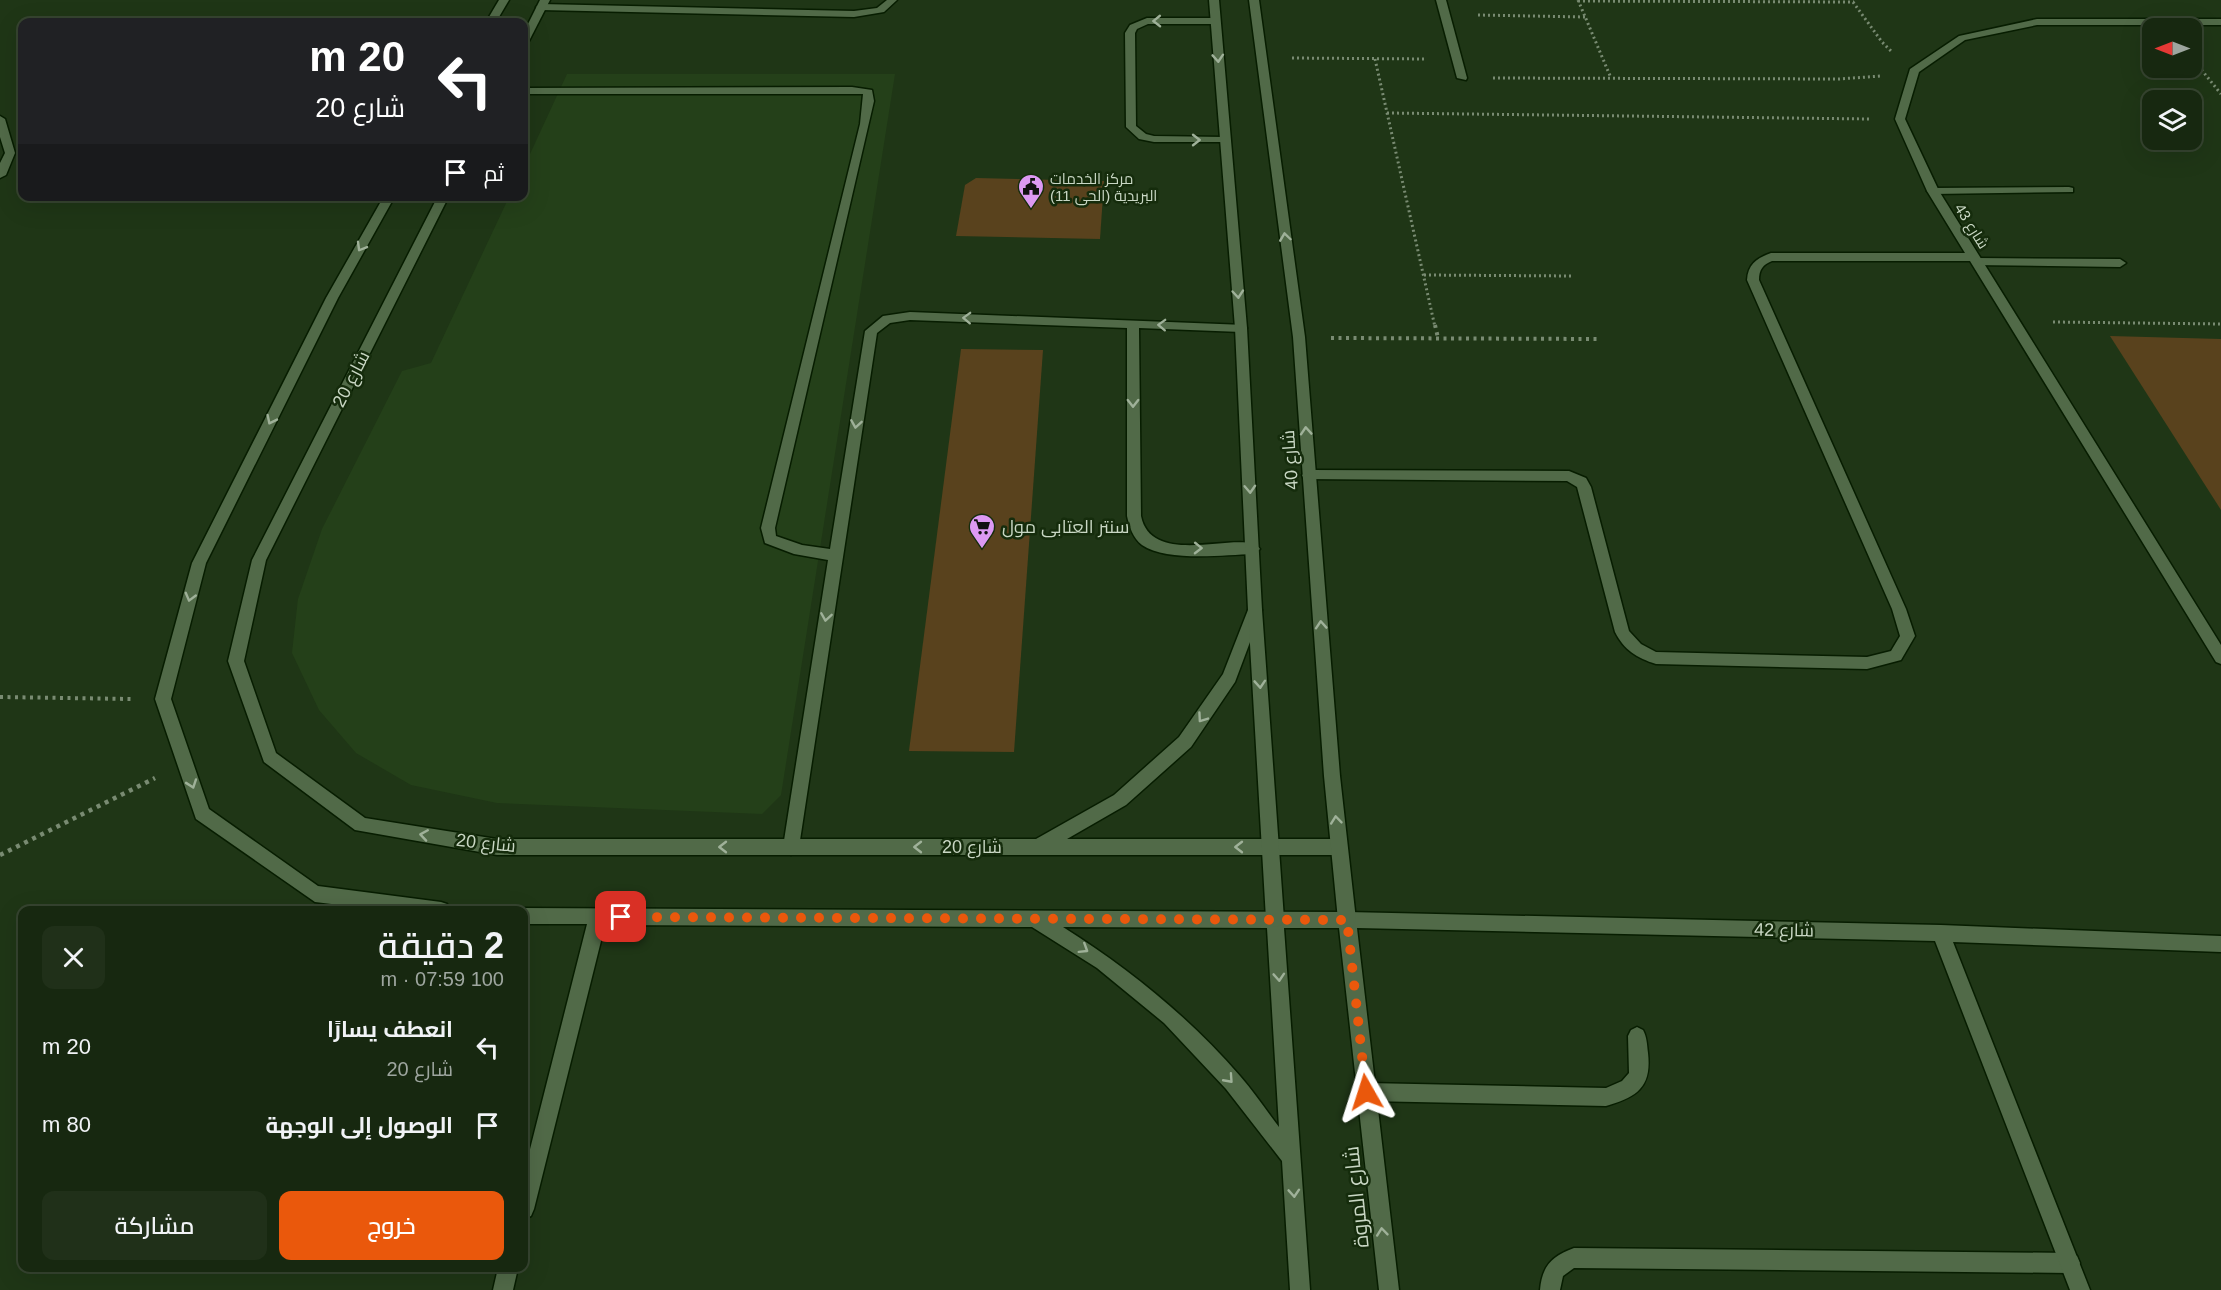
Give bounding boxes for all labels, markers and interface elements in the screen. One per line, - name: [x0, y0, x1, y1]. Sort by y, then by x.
- one-way arrow: [1152, 15, 1161, 27]
- north arrow: [2142, 18, 2202, 78]
- map controls: [2142, 18, 2202, 150]
- text: 20 m: [309, 33, 405, 80]
- icon: left: [426, 42, 504, 120]
- one-way arrow: [1211, 54, 1224, 63]
- button: layers: [2142, 90, 2202, 150]
- text: شارع 20: [315, 93, 405, 123]
- one-way arrow: [1191, 134, 1200, 146]
- icon: arrive: [439, 156, 472, 189]
- text: ثم: [484, 161, 504, 186]
- place label: مركز الخدمات البريدية (الحى 11): [1050, 170, 1157, 206]
- public building icon: مركز الخدمات البريدية (الحى 11): [1016, 172, 1046, 210]
- street label: شارع 43: [1949, 200, 1992, 253]
- one-way arrow: [1280, 233, 1292, 242]
- one-way arrow: [357, 241, 368, 251]
- one-way arrow: [1231, 290, 1244, 299]
- one-way arrow: [962, 311, 971, 324]
- one-way arrow: [1157, 318, 1166, 331]
- street label: شارع 20: [328, 348, 375, 411]
- one-way arrow: [1127, 398, 1139, 407]
- one-way arrow: [267, 414, 278, 424]
- one-way arrow: [850, 420, 862, 429]
- one-way arrow: [1300, 426, 1313, 436]
- street label: شارع 40: [1278, 429, 1304, 491]
- one-way arrow: [1243, 485, 1256, 494]
- supermarket icon: سنتر العتابى مول: [967, 512, 997, 550]
- place label: سنتر العتابى مول: [1002, 517, 1129, 538]
- one-way arrow: [1194, 542, 1203, 554]
- one-way arrow: [185, 592, 198, 602]
- one-way arrow: [820, 612, 832, 622]
- one-way arrow: [1314, 621, 1327, 630]
- one-way arrow: [1253, 679, 1266, 688]
- one-way arrow: [1198, 712, 1209, 723]
- one-way arrow: [185, 778, 197, 788]
- one-way arrow: [1330, 815, 1343, 824]
- one-way arrow: [419, 829, 429, 842]
- street label: شارع 20: [455, 830, 517, 858]
- street label: شارع 20: [942, 837, 1002, 859]
- one-way arrow: [718, 841, 727, 853]
- one-way arrow: [913, 841, 922, 853]
- one-way arrow: [1234, 841, 1243, 853]
- pin: [595, 891, 646, 942]
- icon: arrive: [604, 900, 637, 933]
- street label: شارع 42: [1754, 919, 1814, 943]
- text: 2 دقيقة: [378, 925, 504, 966]
- button: close: [42, 926, 105, 989]
- one-way arrow: [1078, 942, 1088, 954]
- text: 100 m · 07:59: [381, 968, 504, 990]
- one-way arrow: [1273, 973, 1286, 982]
- text: انعطف يسارًا: [327, 1017, 453, 1042]
- icon: left: [471, 1031, 504, 1064]
- text: 20 m: [42, 1034, 91, 1059]
- text: شارع 20: [386, 1058, 453, 1080]
- position arrow: [1334, 1060, 1398, 1124]
- one-way arrow: [1222, 1072, 1233, 1082]
- icon: arrive: [471, 1109, 504, 1142]
- text: 80 m: [42, 1112, 91, 1137]
- text: الوصول إلى الوجهة: [266, 1113, 453, 1138]
- street label: شارع المروة: [1339, 1145, 1376, 1249]
- one-way arrow: [1287, 1188, 1300, 1197]
- button: مشاركة: [42, 1191, 267, 1260]
- button: خروج: [279, 1191, 504, 1260]
- one-way arrow: [1377, 1227, 1389, 1236]

